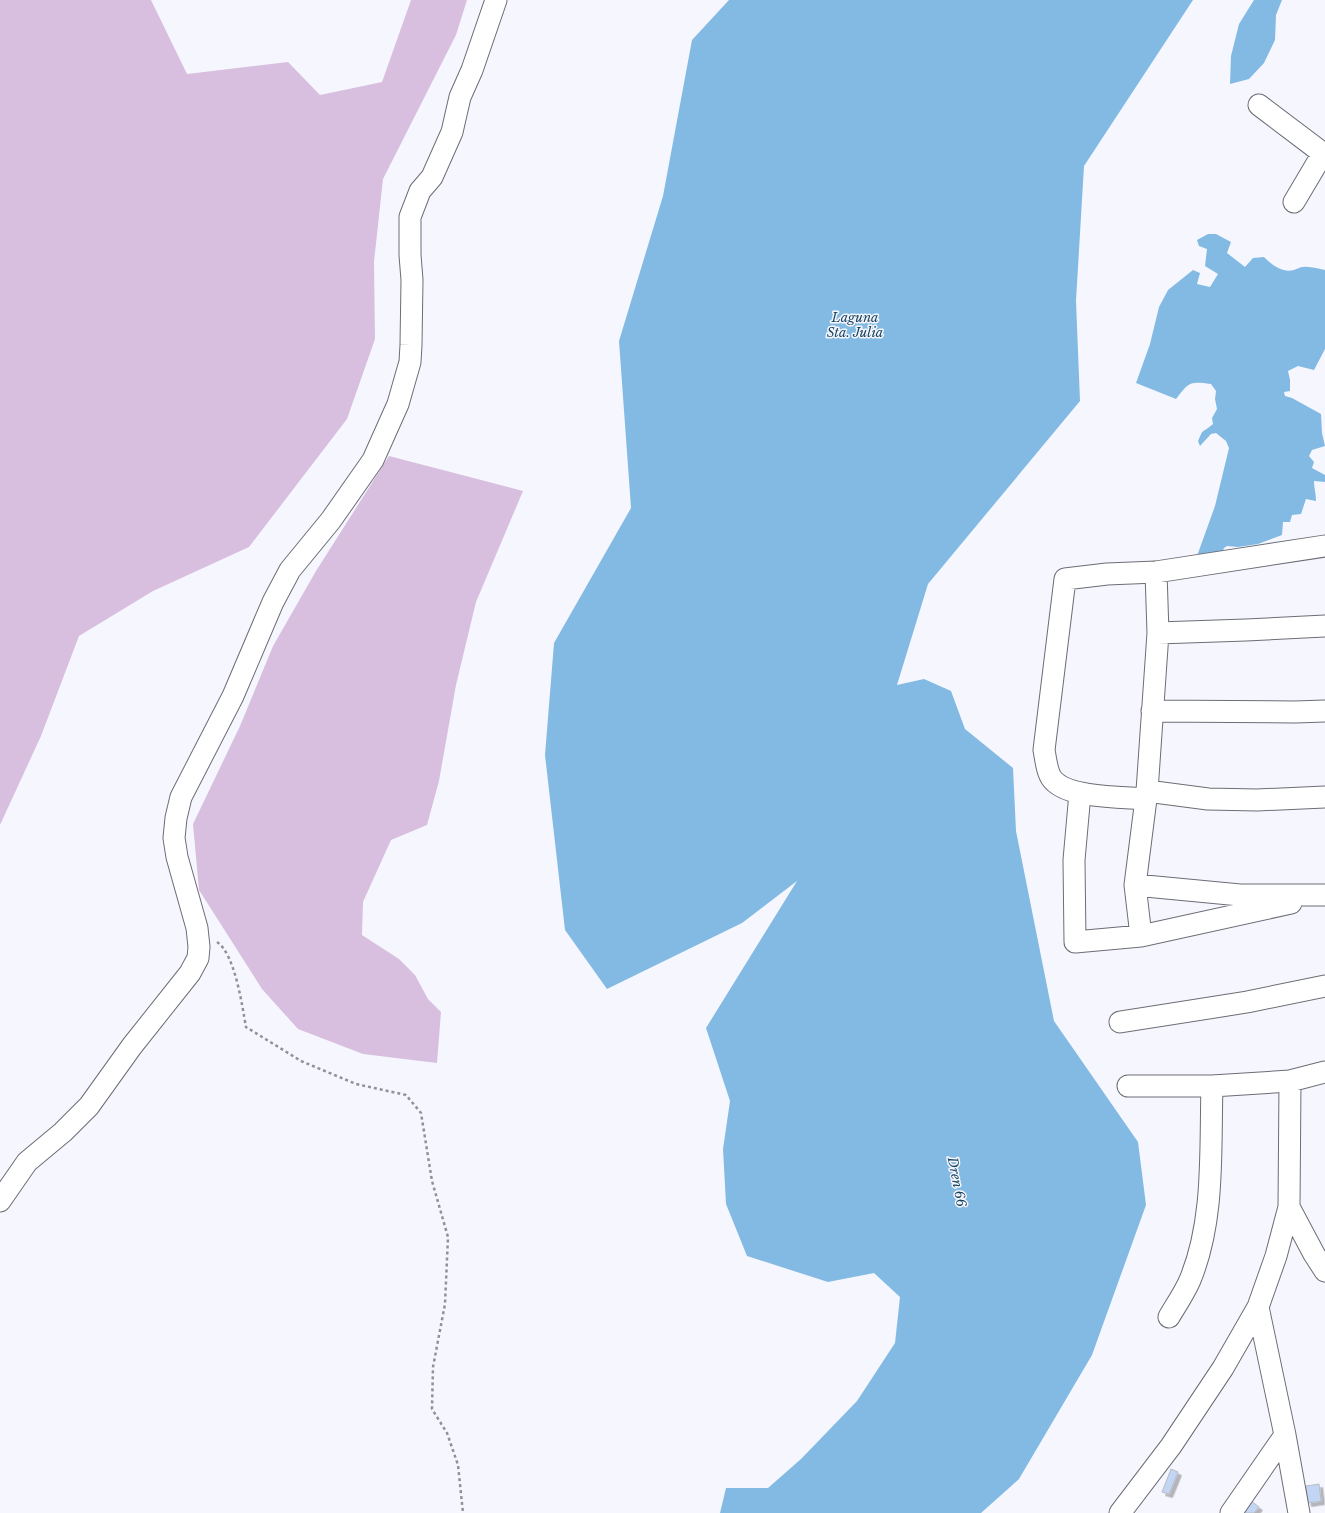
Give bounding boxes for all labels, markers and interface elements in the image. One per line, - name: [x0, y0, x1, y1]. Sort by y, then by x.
- water label: Laguna Sta. Julia: [827, 309, 883, 341]
- water label: Dren 66: [944, 1155, 970, 1209]

